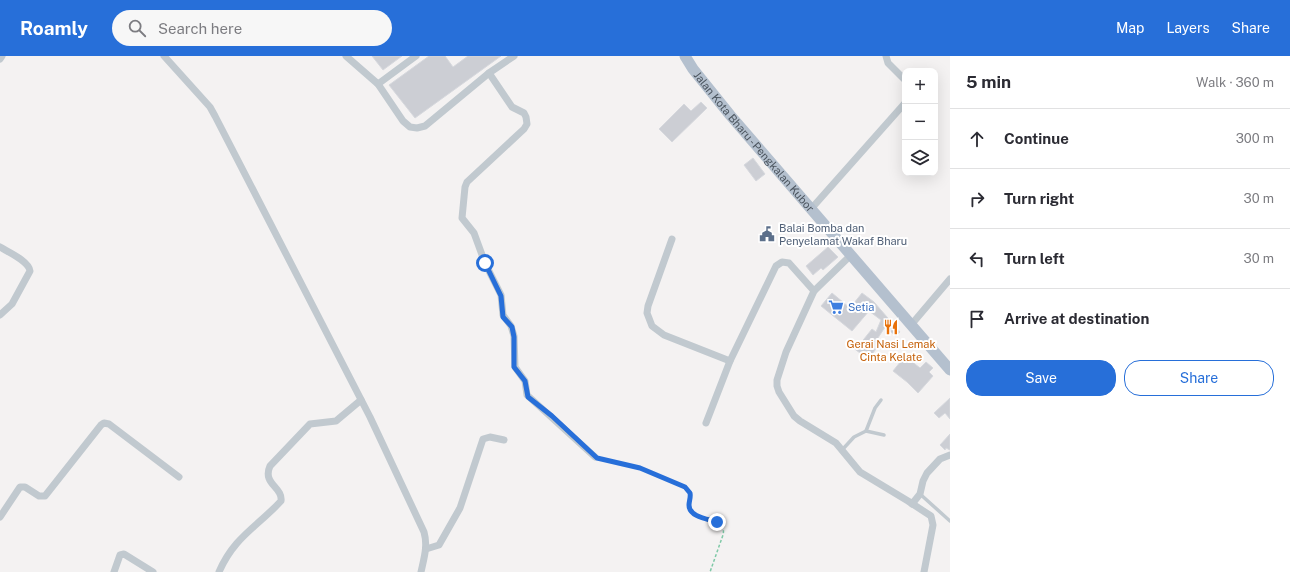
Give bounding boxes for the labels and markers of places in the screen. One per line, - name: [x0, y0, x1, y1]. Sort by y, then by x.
- place label: Balai Bomba dan Penyelamat Wakaf Bharu: [779, 222, 907, 247]
- public building icon: Balai Bomba dan Penyelamat Wakaf Bharu: [758, 225, 776, 243]
- supermarket icon: Setia: [827, 298, 845, 316]
- place label: Setia: [848, 301, 874, 313]
- restaurant icon: Gerai Nasi Lemak Cinta Kelate: [882, 318, 900, 336]
- place label: Gerai Nasi Lemak Cinta Kelate: [846, 338, 936, 363]

